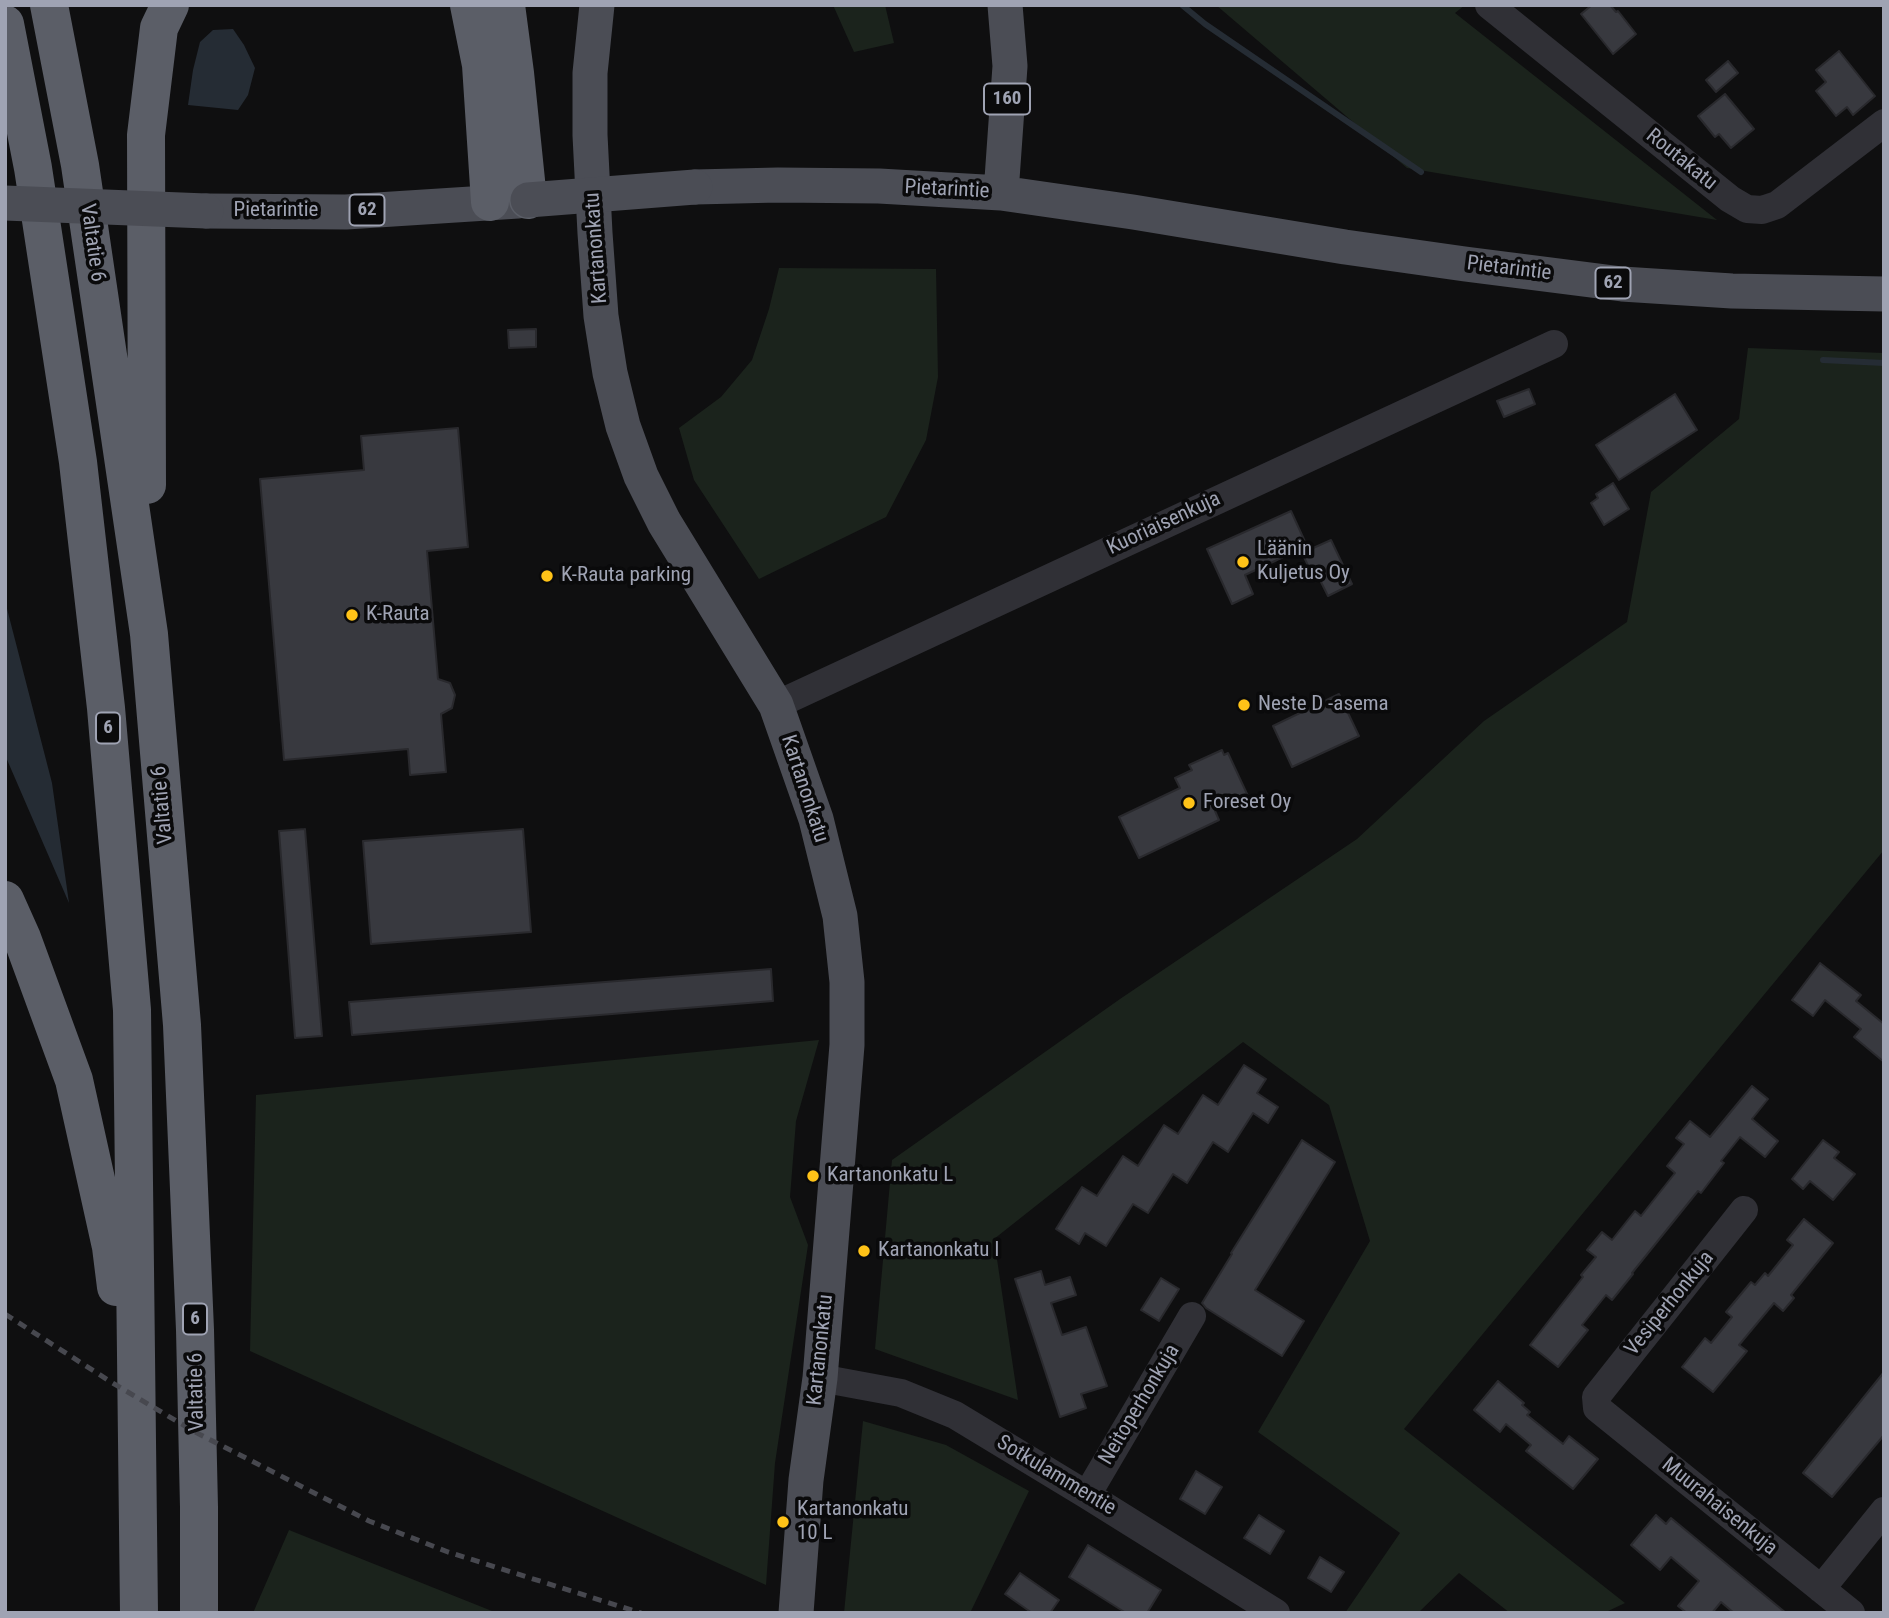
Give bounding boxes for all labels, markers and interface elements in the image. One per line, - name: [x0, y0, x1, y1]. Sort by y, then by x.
- road number: 160: [984, 83, 1030, 114]
- street label: Routakatu: [1640, 124, 1722, 196]
- street label: Pietarintie: [904, 175, 990, 205]
- street label: Kartanonkatu: [581, 192, 613, 304]
- road number: 62: [350, 194, 384, 226]
- street label: Pietarintie: [234, 198, 318, 224]
- street label: Valtatie 6: [74, 202, 110, 284]
- street label: Pietarintie: [1465, 251, 1553, 287]
- road number: 62: [1596, 268, 1630, 298]
- street label: Kuoriaisenkuja: [1103, 487, 1225, 561]
- place label: Läänin Kuljetus Oy: [1257, 537, 1350, 587]
- marker: Läänin Kuljetus Oy: [1235, 554, 1251, 570]
- place label: K-Rauta parking: [561, 563, 691, 589]
- marker: K-Rauta parking: [539, 568, 555, 584]
- place label: K-Rauta: [366, 602, 430, 628]
- marker: K-Rauta: [344, 607, 360, 623]
- place label: Neste D -asema: [1258, 692, 1389, 718]
- marker: Neste D -asema: [1236, 697, 1252, 713]
- road number: 6: [96, 712, 120, 744]
- street label: Kartanonkatu: [775, 732, 833, 846]
- street label: Valtatie 6: [147, 765, 179, 845]
- place label: Foreset Oy: [1203, 790, 1291, 816]
- marker: Foreset Oy: [1181, 795, 1197, 811]
- place label: Kartanonkatu L: [827, 1163, 953, 1189]
- marker: Kartanonkatu L: [805, 1168, 821, 1184]
- place label: Kartanonkatu I: [878, 1238, 1000, 1264]
- marker: Kartanonkatu I: [856, 1243, 872, 1259]
- street label: Vesiperhonkuja: [1620, 1247, 1720, 1361]
- street label: Kartanonkatu: [803, 1293, 839, 1407]
- road number: 6: [183, 1303, 207, 1334]
- street label: Neitoperhonkuja: [1094, 1340, 1186, 1470]
- street label: Valtatie 6: [184, 1353, 210, 1431]
- street label: Sotkulammentie: [992, 1431, 1120, 1521]
- street label: Muurahaisenkuja: [1656, 1453, 1782, 1561]
- place label: Kartanonkatu 10 L: [797, 1497, 908, 1547]
- marker: Kartanonkatu 10 L: [775, 1514, 791, 1530]

